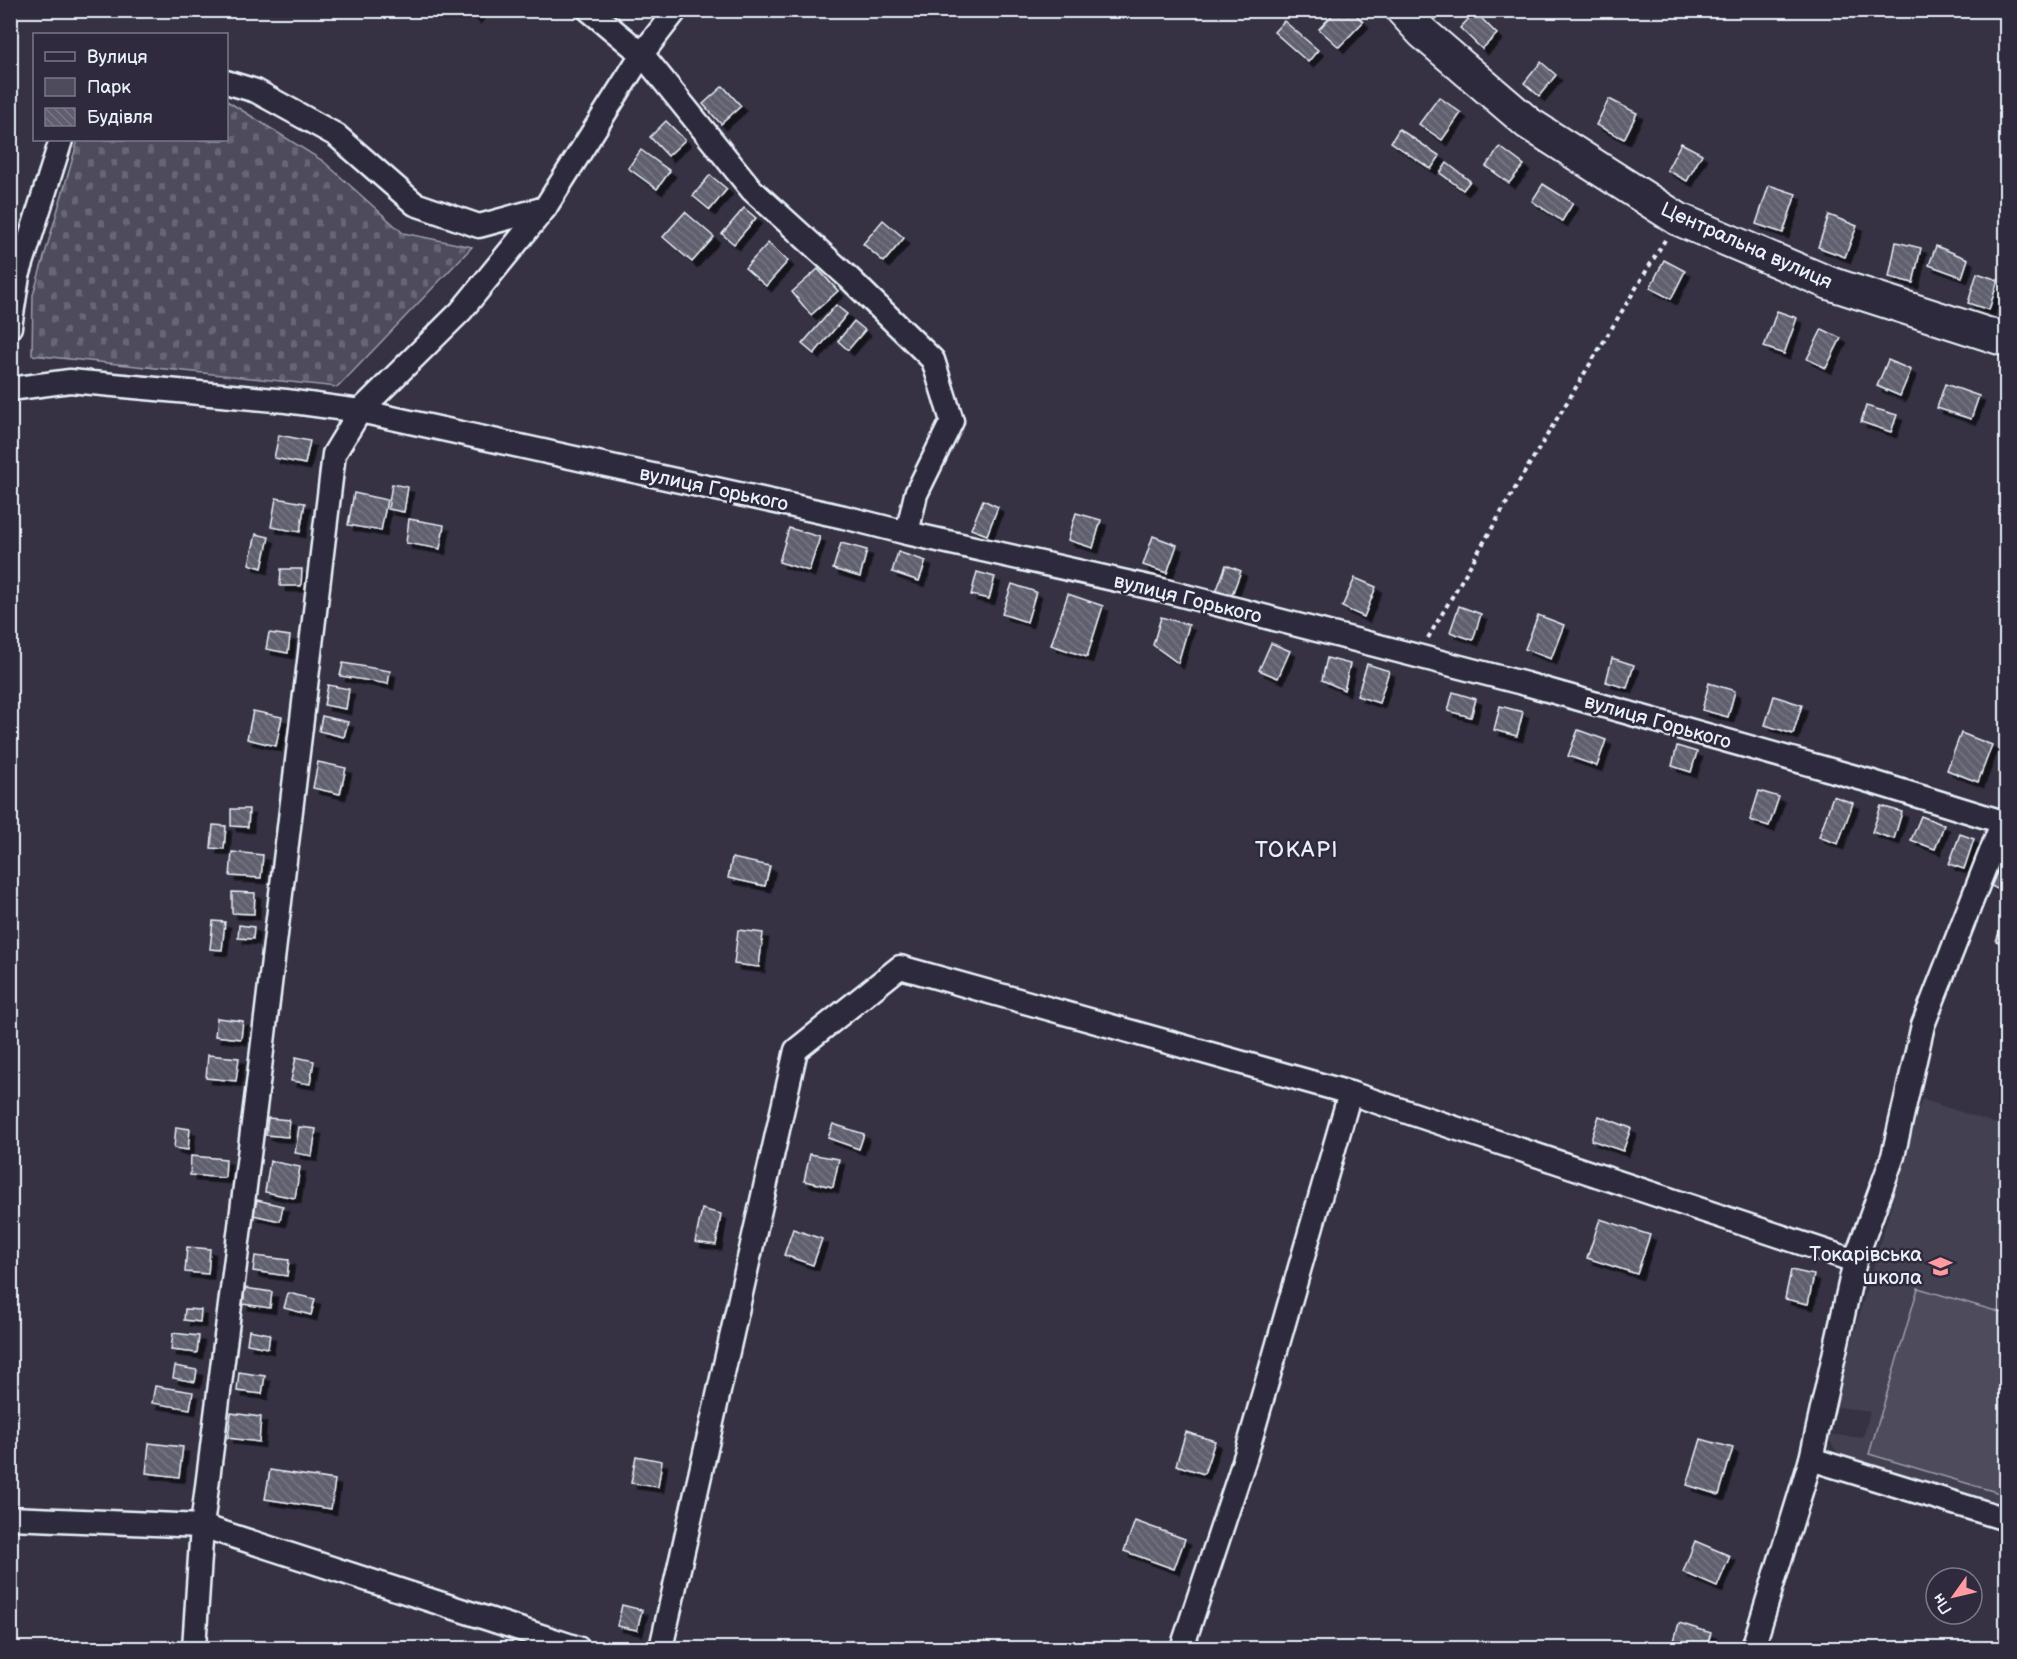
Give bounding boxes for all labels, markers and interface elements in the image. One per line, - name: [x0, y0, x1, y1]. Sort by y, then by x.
- legend: [33, 33, 228, 141]
- text: Вулиця: [87, 47, 148, 68]
- text: Парк: [87, 77, 131, 98]
- text: Будівля: [87, 107, 153, 128]
- street label: Центральна вулиця: [1657, 197, 1836, 295]
- street label: вулиця Горького: [637, 461, 790, 516]
- street label: вулиця Горького: [1111, 569, 1264, 629]
- street label: вулиця Горького: [1582, 690, 1734, 754]
- district label: ТОКАРІ: [1255, 837, 1339, 864]
- place label: Токарівська школа: [1809, 1243, 1922, 1290]
- school or university icon: Токарівська школа: [1927, 1253, 1953, 1279]
- north arrow: [1924, 1566, 1984, 1626]
- text: Пн: [1929, 1589, 1957, 1618]

